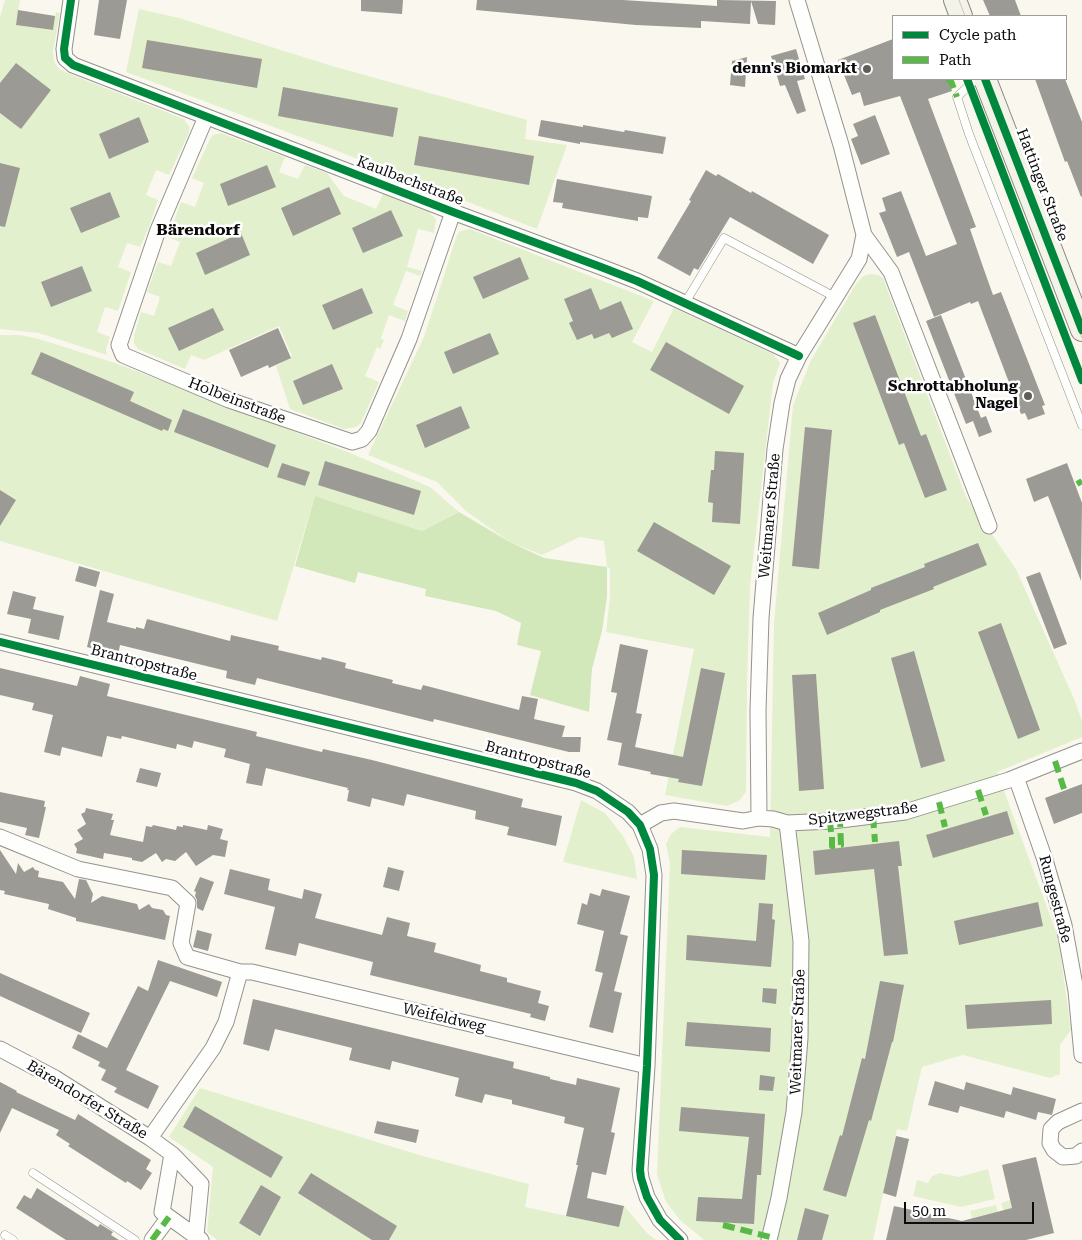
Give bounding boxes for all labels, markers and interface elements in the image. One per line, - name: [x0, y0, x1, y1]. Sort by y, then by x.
- legend: [892, 15, 1067, 80]
- text: Cycle path: [939, 26, 1016, 44]
- text: Path: [939, 51, 972, 69]
- place label: denn's Biomarkt: [732, 60, 857, 78]
- marker: denn's Biomarkt: [861, 63, 873, 75]
- street label: Hattinger Straße: [1012, 126, 1072, 244]
- street label: Kaulbachstraße: [354, 152, 466, 210]
- district label: Bärendorf: [156, 220, 240, 240]
- street label: Holbeinstraße: [186, 374, 288, 428]
- place label: Schrottabholung Nagel: [888, 378, 1018, 413]
- marker: Schrottabholung Nagel: [1022, 390, 1034, 402]
- street label: Weitmarer Straße: [756, 453, 784, 579]
- street label: Brantropstraße: [89, 641, 199, 685]
- street label: Brantropstraße: [483, 737, 593, 783]
- street label: Spitzwegstraße: [807, 798, 919, 830]
- street label: Rungestraße: [1035, 853, 1075, 945]
- street label: Weitmarer Straße: [787, 969, 809, 1095]
- street label: Weifeldweg: [401, 1000, 487, 1036]
- street label: Bärendorfer Straße: [23, 1057, 151, 1143]
- scale bar: [907, 1192, 1037, 1224]
- text: 50 m: [912, 1202, 946, 1220]

